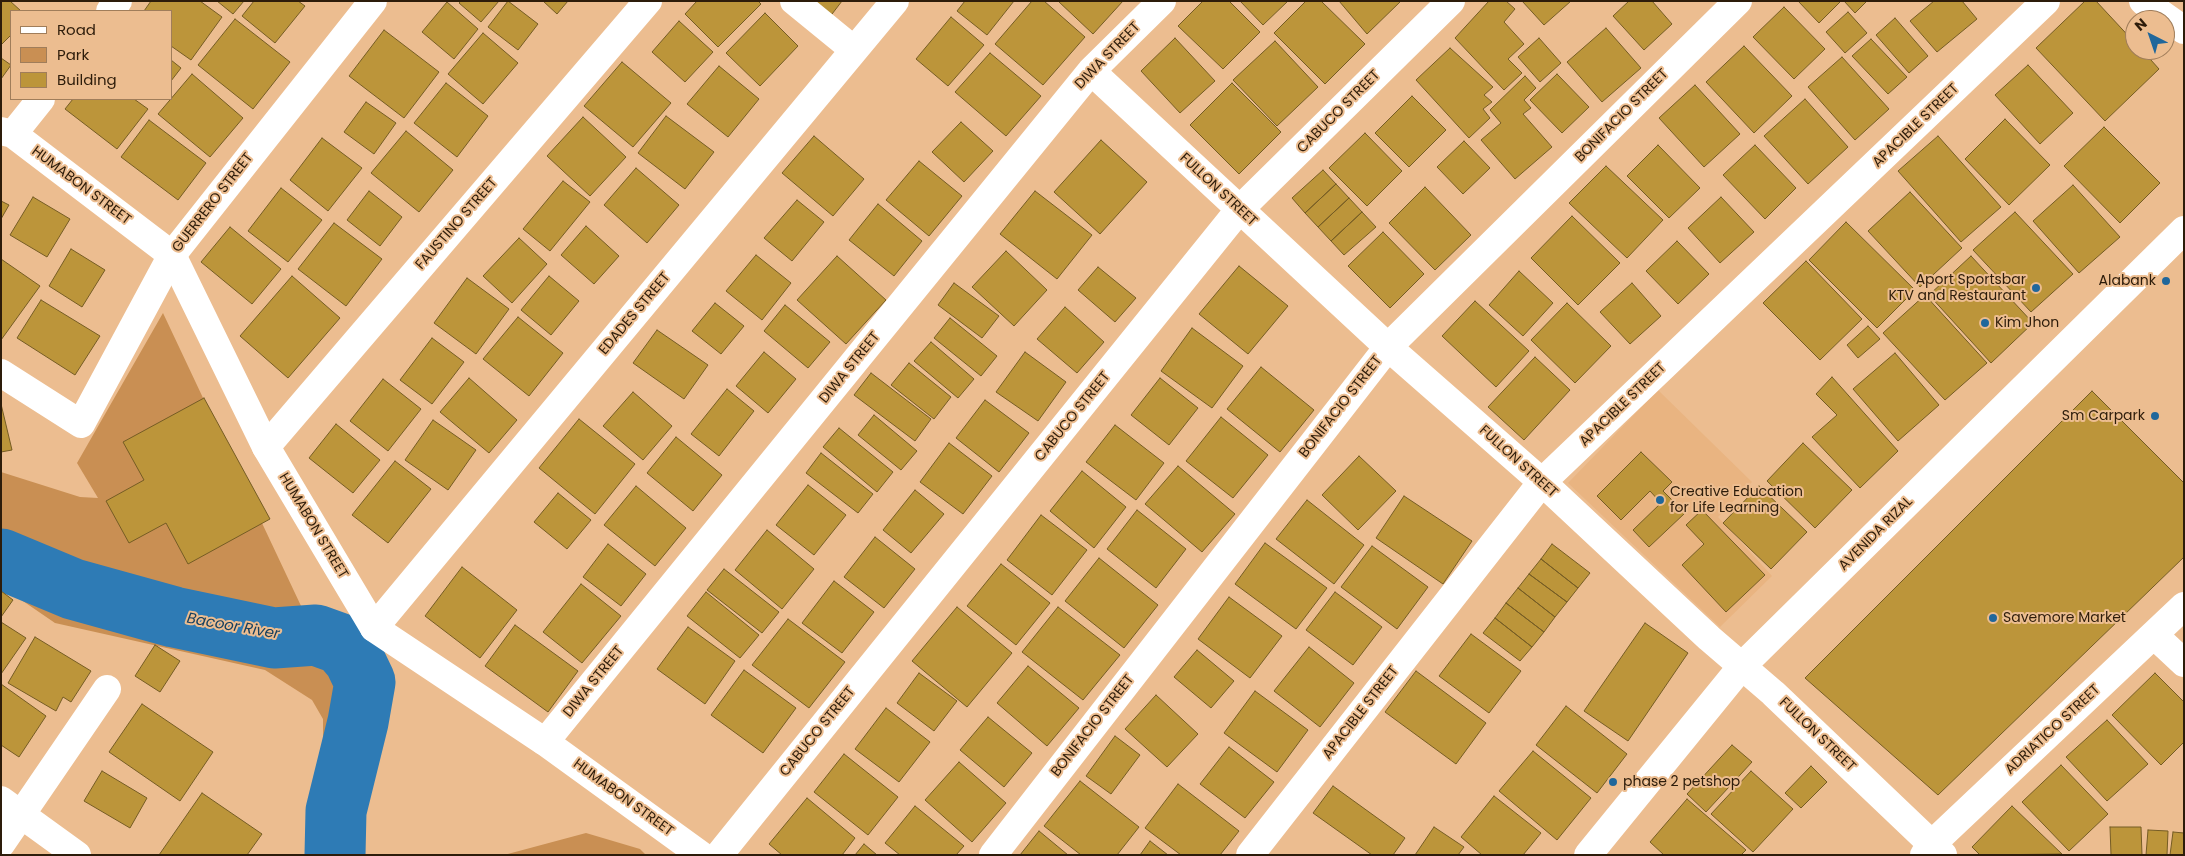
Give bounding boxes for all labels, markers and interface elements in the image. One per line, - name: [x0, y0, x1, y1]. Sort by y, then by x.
- legend: [10, 10, 172, 100]
- north arrow: [2125, 10, 2175, 60]
- text: N: [2130, 13, 2151, 35]
- text: Road: [57, 19, 96, 40]
- street label: DIWA STREET: [1072, 19, 1144, 93]
- text: Park: [57, 44, 89, 65]
- street label: BONIFACIO STREET: [1572, 66, 1672, 166]
- street label: CABUCO STREET: [1294, 67, 1384, 157]
- text: Building: [57, 69, 117, 90]
- street label: APACIBLE STREET: [1870, 81, 1962, 171]
- street label: HUMABON STREET: [28, 143, 134, 229]
- street label: GUERRERO STREET: [169, 150, 257, 256]
- street label: FULLON STREET: [1176, 150, 1260, 230]
- street label: FAUSTINO STREET: [413, 175, 501, 273]
- street label: EDADES STREET: [596, 270, 674, 358]
- place label: Aport Sportsbar KTV and Restaurant: [1888, 272, 2026, 304]
- place label: Alabank: [2099, 273, 2156, 289]
- marker: Alabank: [2160, 275, 2172, 287]
- marker: Aport Sportsbar KTV and Restaurant: [2030, 282, 2042, 294]
- place label: Kim Jhon: [1995, 315, 2059, 331]
- marker: Kim Jhon: [1979, 317, 1991, 329]
- street label: DIWA STREET: [816, 329, 884, 407]
- street label: BONIFACIO STREET: [1296, 353, 1386, 461]
- street label: APACIBLE STREET: [1577, 360, 1669, 450]
- street label: CABUCO STREET: [1032, 369, 1114, 465]
- place label: Sm Carpark: [2062, 408, 2145, 424]
- marker: Sm Carpark: [2149, 410, 2161, 422]
- street label: FULLON STREET: [1475, 422, 1561, 502]
- street label: HUMABON STREET: [275, 470, 351, 582]
- place label: Creative Education for Life Learning: [1670, 484, 1803, 516]
- marker: Creative Education for Life Learning: [1654, 494, 1666, 506]
- street label: AVENIDA RIZAL: [1836, 494, 1916, 574]
- water label: Bacoor River: [185, 610, 281, 644]
- place label: Savemore Market: [2003, 610, 2126, 626]
- marker: Savemore Market: [1987, 612, 1999, 624]
- street label: DIWA STREET: [560, 643, 628, 721]
- street label: APACIBLE STREET: [1320, 663, 1402, 763]
- street label: BONIFACIO STREET: [1048, 672, 1138, 780]
- street label: ADRIATICO STREET: [2002, 682, 2104, 778]
- street label: CABUCO STREET: [777, 684, 859, 780]
- street label: FULLON STREET: [1775, 694, 1859, 776]
- street label: HUMABON STREET: [570, 756, 676, 840]
- place label: phase 2 petshop: [1623, 774, 1740, 790]
- marker: phase 2 petshop: [1607, 776, 1619, 788]

